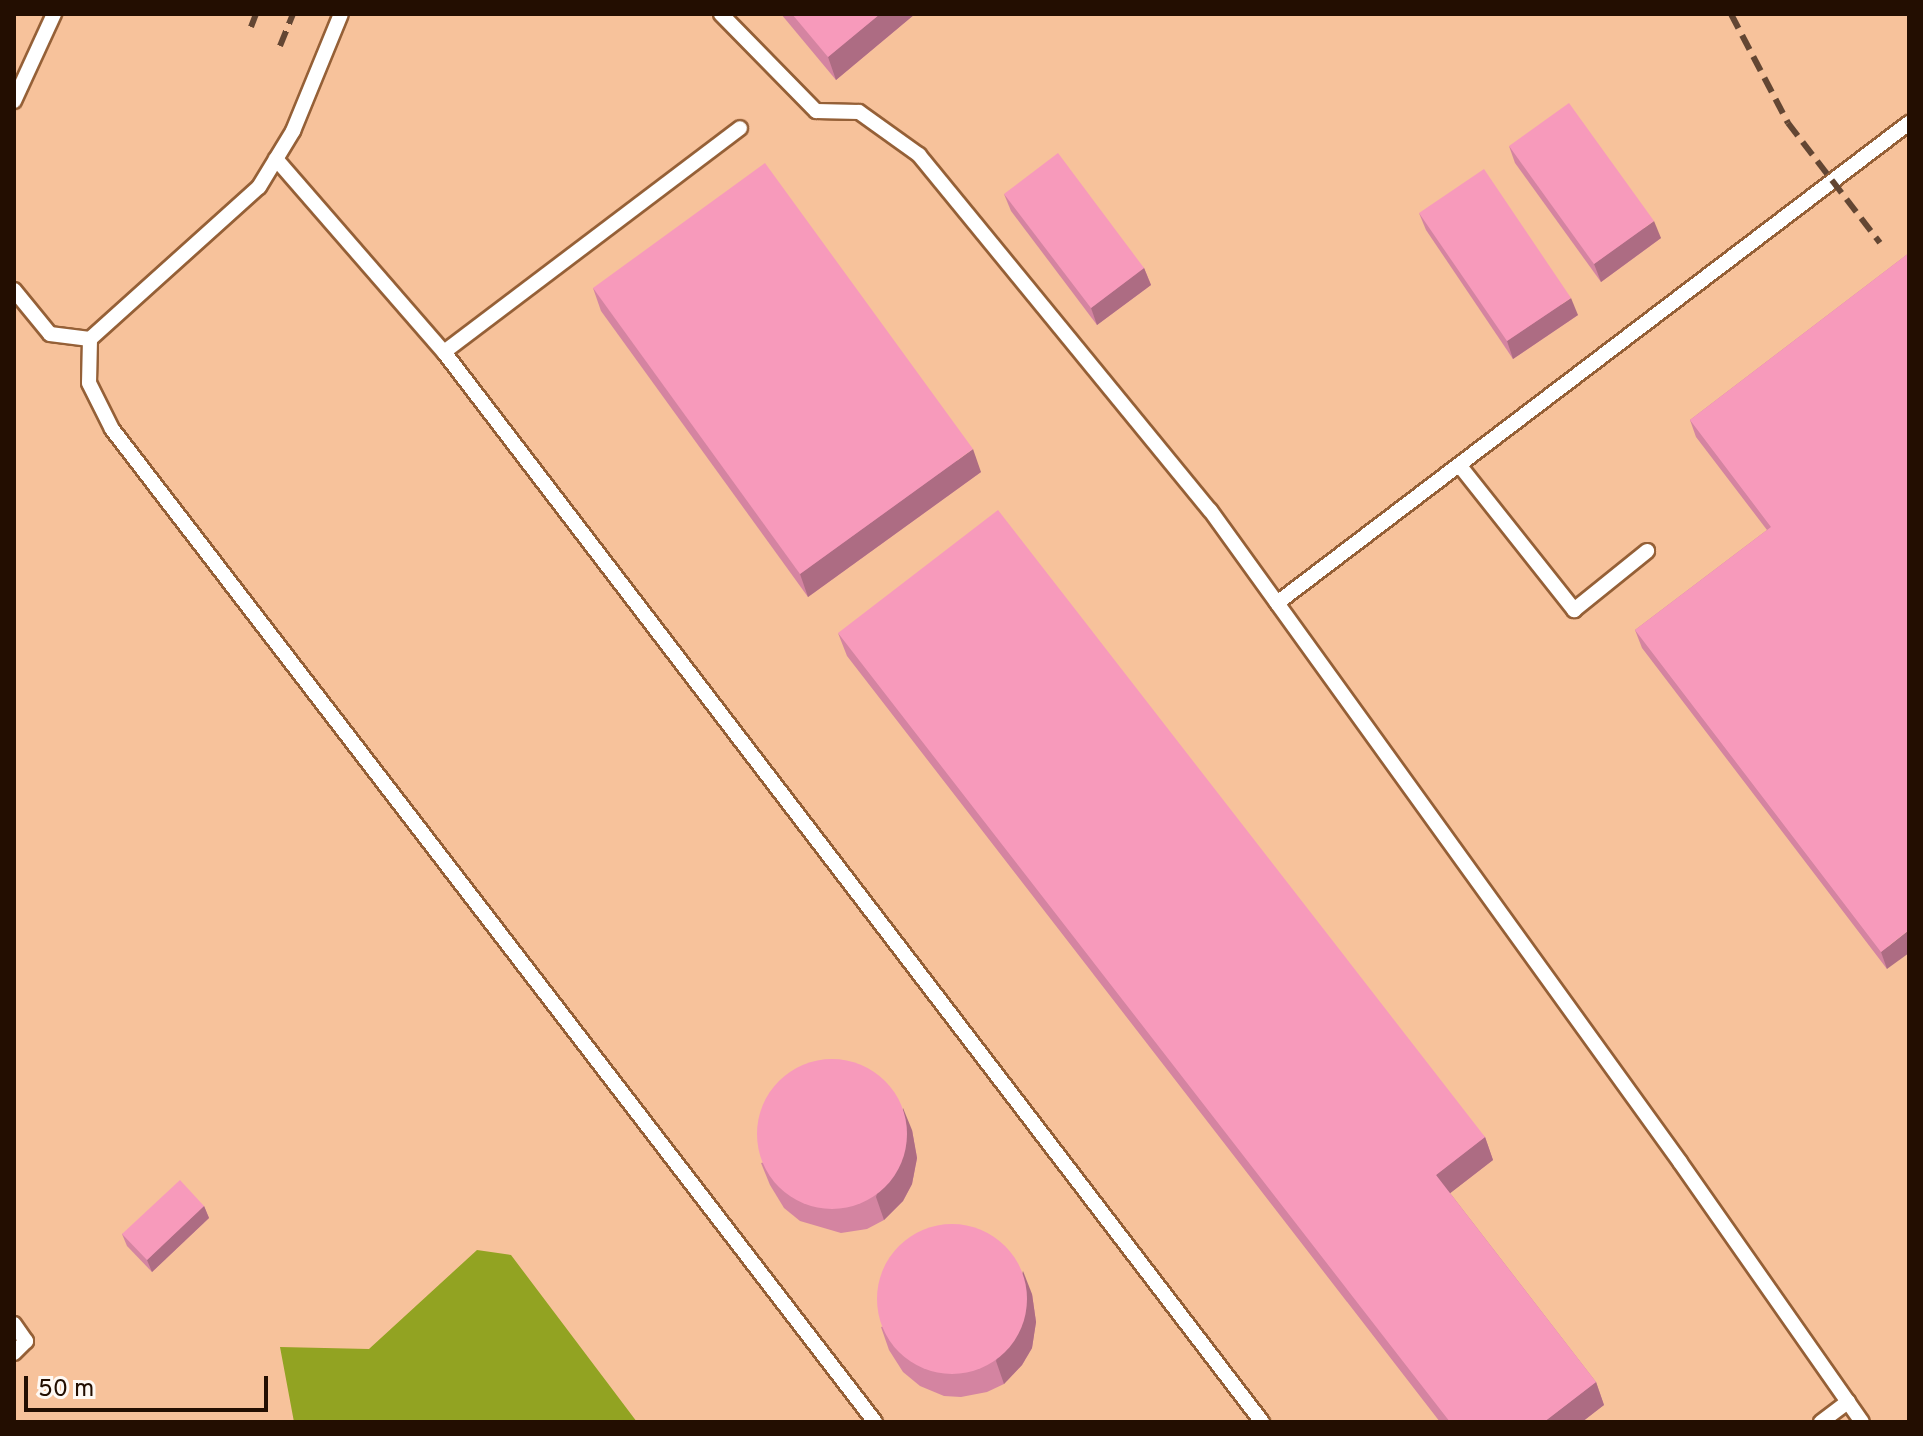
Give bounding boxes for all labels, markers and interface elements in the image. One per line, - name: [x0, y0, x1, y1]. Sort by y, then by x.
- scale bar: [28, 1360, 272, 1410]
- text: 50 m: [38, 1375, 94, 1405]

